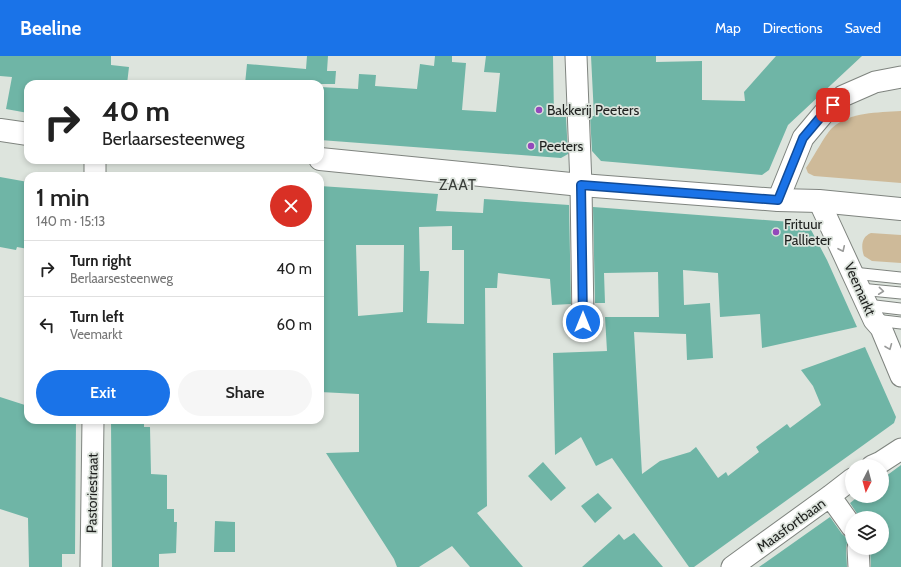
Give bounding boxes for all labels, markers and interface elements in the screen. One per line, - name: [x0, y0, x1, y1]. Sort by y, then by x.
- text: Beeline: [20, 17, 81, 40]
- text: Map: [715, 19, 741, 37]
- text: Directions: [763, 19, 823, 37]
- text: Saved: [845, 19, 881, 37]
- pin: [816, 88, 850, 122]
- text: 40 m: [102, 94, 170, 128]
- icon: arrive: [822, 94, 844, 116]
- icon: right: [36, 96, 88, 148]
- place label: Bakkerij Peeters: [547, 101, 639, 119]
- marker: Bakkerij Peeters: [534, 105, 544, 115]
- text: Berlaarsesteenweg: [102, 128, 244, 150]
- place label: Peeters: [539, 137, 583, 155]
- marker: Peeters: [526, 141, 536, 151]
- district label: ZAAT: [439, 176, 477, 194]
- text: 1 min: [36, 183, 90, 212]
- button: close: [270, 185, 312, 227]
- text: 140 m · 15:13: [36, 213, 105, 229]
- place label: Frituur Pallieter: [784, 215, 832, 249]
- marker: Frituur Pallieter: [771, 227, 781, 237]
- one-way arrow: [837, 245, 845, 252]
- text: Turn right: [70, 252, 131, 270]
- icon: right: [36, 258, 58, 280]
- text: 40 m: [276, 260, 312, 278]
- street label: Veemarkt: [840, 260, 880, 319]
- text: Berlaarsesteenweg: [70, 270, 173, 286]
- one-way arrow: [877, 286, 884, 295]
- position arrow: [562, 301, 604, 343]
- text: Turn left: [70, 308, 124, 326]
- icon: left: [36, 314, 58, 336]
- text: 60 m: [276, 316, 312, 334]
- text: Veemarkt: [70, 326, 122, 342]
- one-way arrow: [885, 343, 893, 350]
- button: Exit: [36, 370, 170, 416]
- button: Share: [178, 370, 312, 416]
- street label: Pastoriestraat: [82, 453, 102, 533]
- north arrow: [845, 459, 889, 503]
- map controls: [845, 459, 889, 555]
- street label: Maasfortbaan: [753, 494, 829, 556]
- button: layers: [845, 511, 889, 555]

